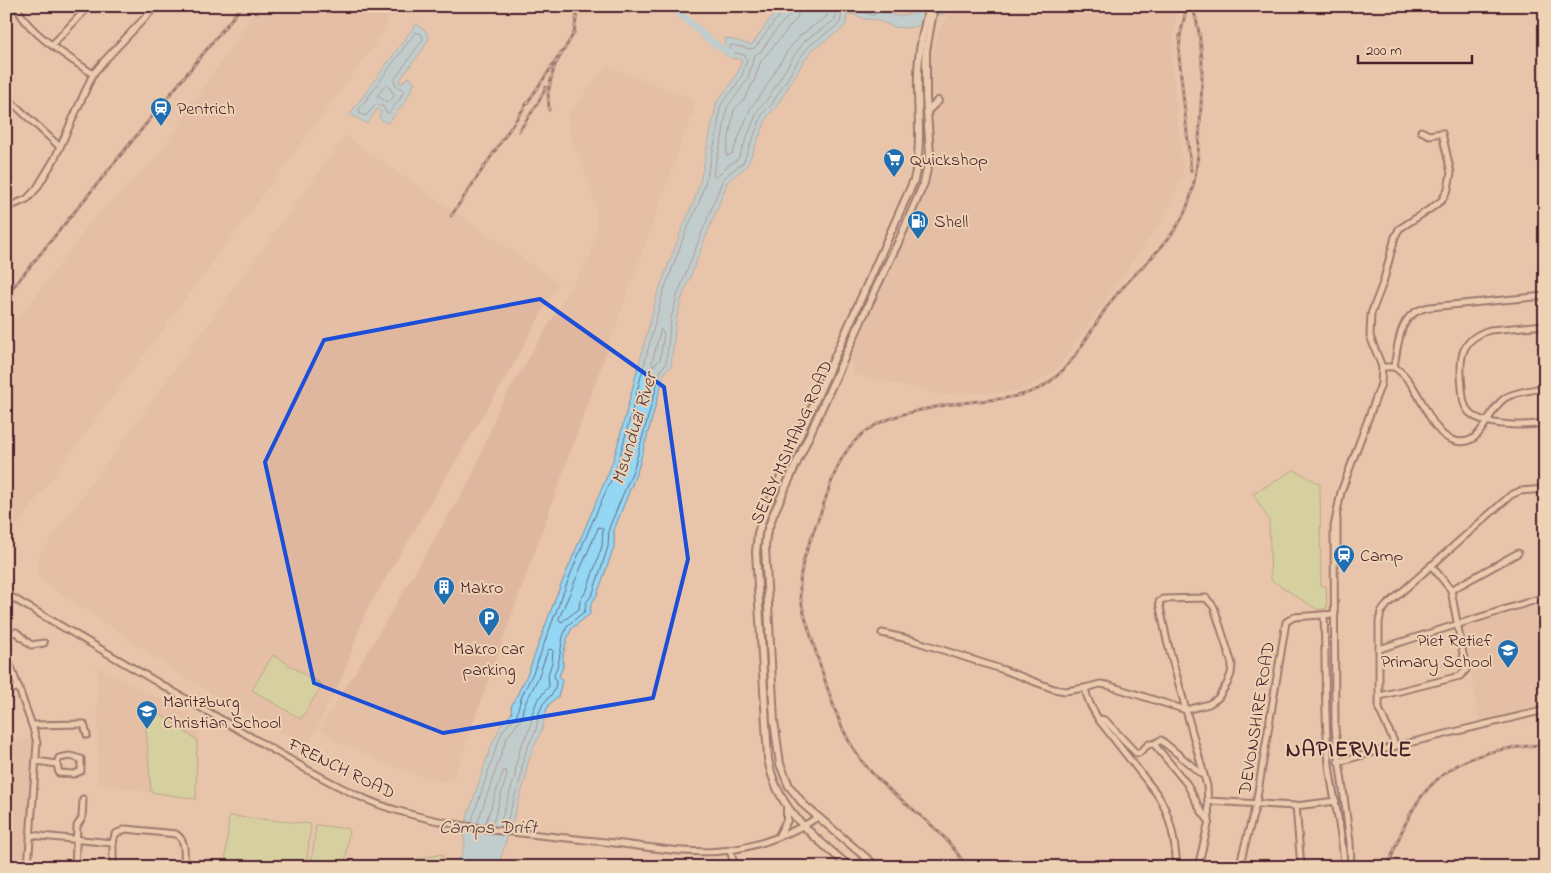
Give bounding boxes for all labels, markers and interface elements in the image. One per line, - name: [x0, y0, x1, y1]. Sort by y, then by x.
- scale bar: [1358, 32, 1472, 64]
- text: 200 m: [1366, 40, 1402, 62]
- station icon: Pentrich: [149, 96, 173, 127]
- place label: Pentrich: [177, 97, 235, 123]
- supermarket icon: Quickshop: [882, 147, 906, 178]
- place label: Quickshop: [910, 148, 988, 174]
- fuel station icon: Shell: [906, 209, 930, 240]
- place label: Shell: [934, 210, 968, 236]
- street label: SELBY MSIMANG ROAD: [745, 357, 841, 529]
- water label: Msunduzi River: [606, 368, 666, 488]
- station icon: Camp: [1332, 543, 1356, 574]
- place label: Camp: [1360, 544, 1404, 570]
- building icon: Makro: [432, 575, 456, 606]
- place label: Makro: [460, 576, 503, 602]
- parking icon: Makro car parking: [477, 606, 501, 637]
- place label: Piet Retief Primary School: [1381, 629, 1493, 676]
- place label: Makro car parking: [453, 637, 525, 685]
- school or university icon: Piet Retief Primary School: [1496, 638, 1520, 669]
- street label: DEVONSHIRE ROAD: [1233, 640, 1283, 798]
- place label: Maritzburg Christian School: [163, 690, 281, 737]
- school or university icon: Maritzburg Christian School: [135, 699, 159, 730]
- street label: FRENCH ROAD: [282, 732, 399, 807]
- district label: NAPIERVILLE: [1286, 735, 1412, 767]
- water label: Camps Drift: [439, 815, 539, 842]

